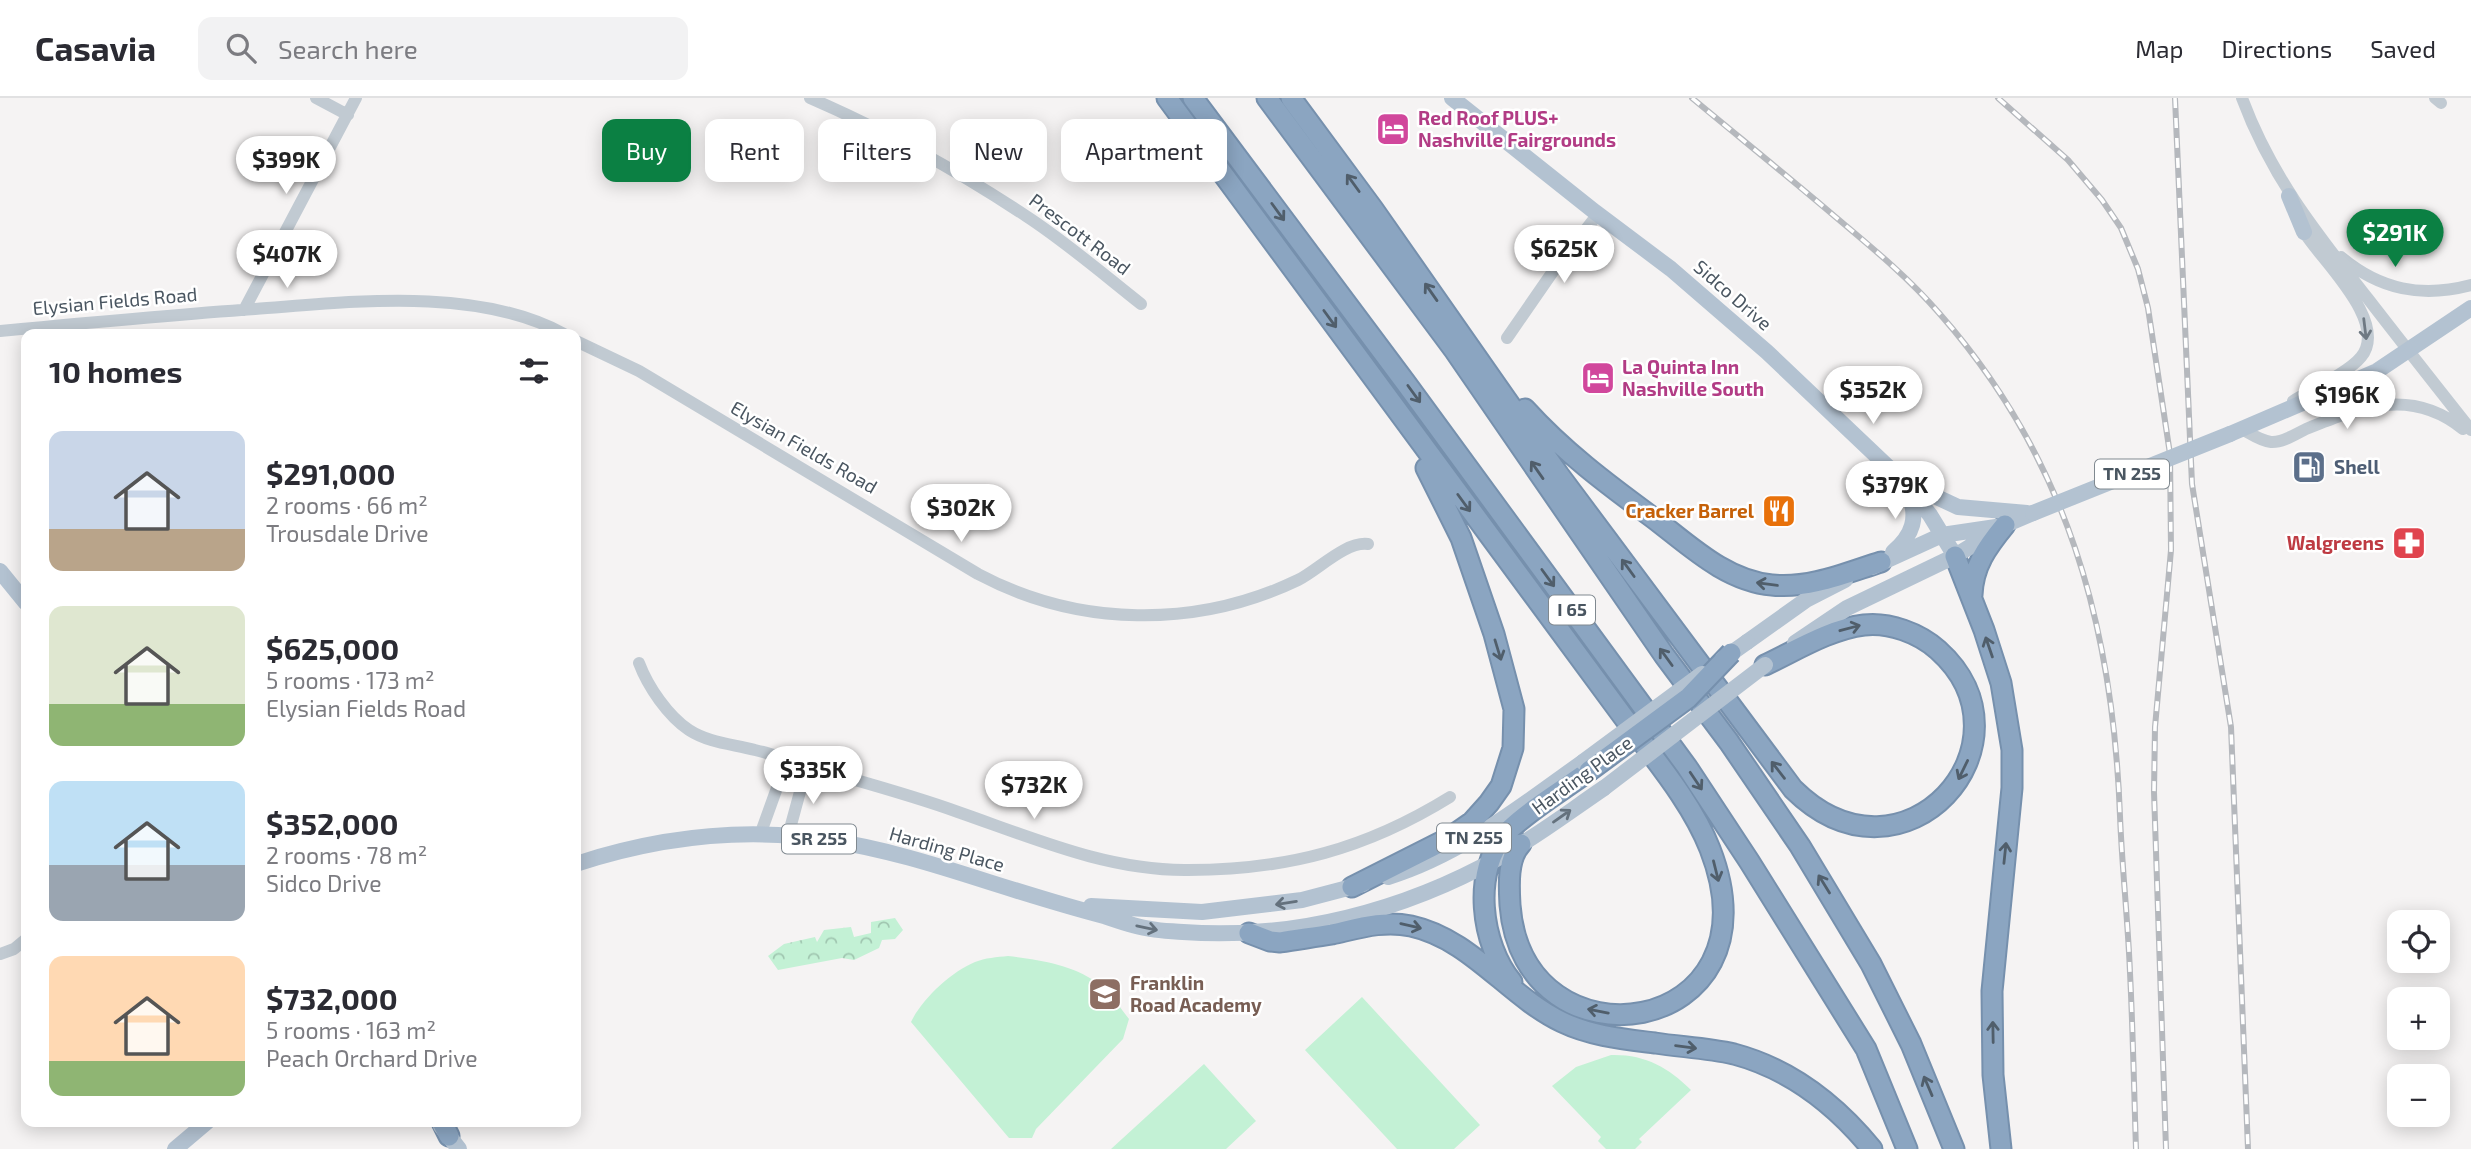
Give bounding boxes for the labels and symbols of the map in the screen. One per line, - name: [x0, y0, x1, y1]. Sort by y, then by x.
- place label: Red Roof PLUS+ Nashville Fairgrounds: [1418, 106, 1616, 151]
- hotel icon: Red Roof PLUS+ Nashville Fairgrounds: [1374, 110, 1412, 148]
- pin: $399K: [237, 136, 335, 196]
- one-way arrow: [1346, 173, 1361, 192]
- street label: Prescott Road: [1025, 188, 1135, 279]
- one-way arrow: [1270, 202, 1285, 221]
- pin: $291K: [2346, 209, 2444, 269]
- pin: $625K: [1515, 226, 1613, 285]
- pin: $407K: [238, 230, 336, 290]
- street label: Sidco Drive: [1690, 255, 1777, 335]
- street label: Elysian Fields Road: [32, 282, 198, 319]
- one-way arrow: [1424, 283, 1438, 302]
- one-way arrow: [1323, 309, 1338, 328]
- one-way arrow: [2359, 317, 2372, 340]
- place label: La Quinta Inn Nashville South: [1622, 355, 1764, 400]
- hotel icon: La Quinta Inn Nashville South: [1579, 359, 1617, 397]
- pin: $352K: [1824, 366, 1922, 426]
- pin: $196K: [2298, 372, 2396, 431]
- one-way arrow: [1407, 384, 1421, 403]
- street label: Elysian Fields Road: [727, 395, 882, 498]
- fuel station icon: Shell: [2290, 448, 2328, 486]
- place label: Shell: [2334, 455, 2381, 478]
- road number: TN 255: [2095, 460, 2169, 488]
- one-way arrow: [1530, 461, 1544, 480]
- pin: $379K: [1846, 462, 1944, 521]
- pin: $302K: [912, 484, 1010, 544]
- restaurant icon: Cracker Barrel: [1760, 492, 1798, 530]
- one-way arrow: [1457, 493, 1471, 512]
- place label: Cracker Barrel: [1625, 499, 1755, 522]
- pharmacy icon: Walgreens: [2390, 524, 2428, 562]
- place label: Walgreens: [2287, 531, 2384, 554]
- one-way arrow: [1621, 559, 1635, 578]
- one-way arrow: [1541, 568, 1555, 587]
- one-way arrow: [1756, 577, 1779, 590]
- road number: I 65: [1549, 596, 1595, 624]
- one-way arrow: [1839, 621, 1861, 634]
- one-way arrow: [1982, 636, 1994, 658]
- one-way arrow: [1493, 639, 1506, 661]
- one-way arrow: [1659, 648, 1673, 667]
- street label: Harding Place: [1527, 730, 1636, 819]
- pin: $335K: [764, 746, 862, 806]
- one-way arrow: [1955, 759, 1969, 780]
- pin: $732K: [985, 762, 1083, 821]
- one-way arrow: [1770, 762, 1785, 780]
- one-way arrow: [1690, 771, 1704, 791]
- one-way arrow: [1552, 809, 1572, 823]
- street label: Harding Place: [887, 821, 1007, 876]
- road number: SR 255: [782, 824, 856, 854]
- road number: TN 255: [1437, 824, 1511, 852]
- one-way arrow: [1999, 842, 2012, 865]
- one-way arrow: [1710, 859, 1723, 882]
- one-way arrow: [1816, 875, 1830, 895]
- one-way arrow: [1275, 897, 1297, 910]
- one-way arrow: [1399, 920, 1422, 934]
- one-way arrow: [1135, 921, 1158, 935]
- place label: Franklin Road Academy: [1130, 971, 1262, 1017]
- school or university icon: Franklin Road Academy: [1086, 975, 1124, 1013]
- one-way arrow: [1587, 1004, 1610, 1018]
- one-way arrow: [1986, 1021, 1999, 1044]
- one-way arrow: [1675, 1041, 1697, 1054]
- one-way arrow: [1921, 1075, 1934, 1097]

